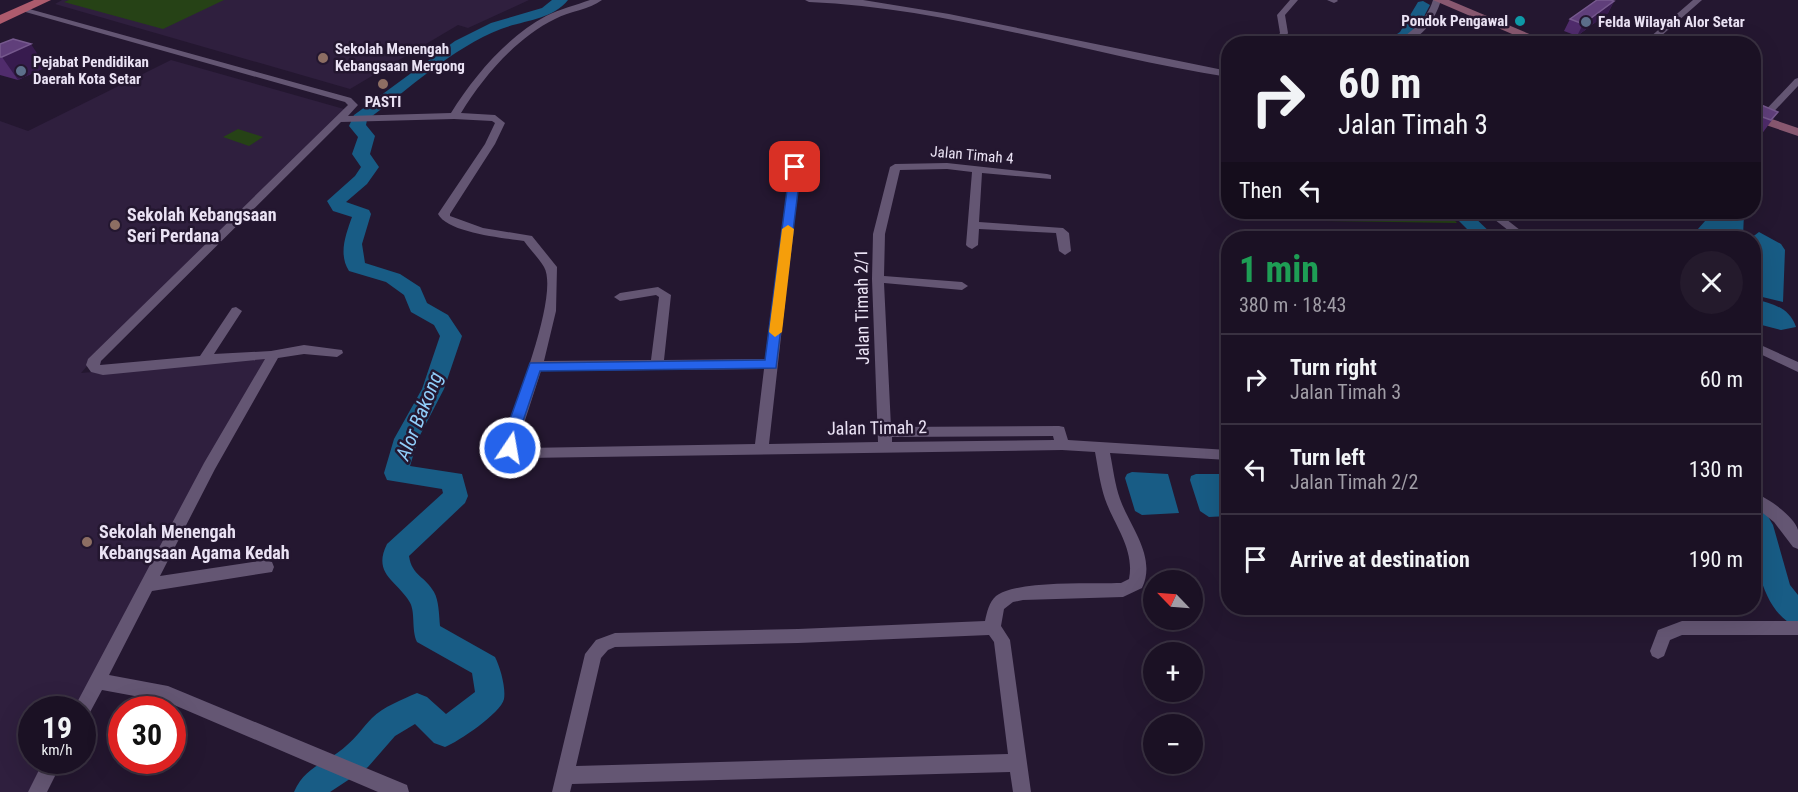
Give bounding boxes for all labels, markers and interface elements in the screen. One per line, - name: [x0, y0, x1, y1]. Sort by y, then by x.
- place label: Pondok Pengawal: [1401, 12, 1508, 30]
- place label: Felda Wilayah Alor Setar: [1598, 13, 1745, 31]
- marker: Pondok Pengawal: [1513, 14, 1527, 28]
- marker: Felda Wilayah Alor Setar: [1579, 15, 1593, 29]
- place label: Sekolah Menengah Kebangsaan Mergong: [335, 40, 465, 75]
- marker: Sekolah Menengah Kebangsaan Mergong: [316, 51, 330, 65]
- place label: Pejabat Pendidikan Daerah Kota Setar: [33, 53, 149, 88]
- text: 60 m: [1338, 59, 1421, 108]
- icon: right: [1239, 60, 1317, 138]
- marker: Pejabat Pendidikan Daerah Kota Setar: [14, 64, 28, 78]
- marker: PASTI: [376, 77, 390, 91]
- place label: PASTI: [365, 93, 401, 111]
- text: Jalan Timah 3: [1338, 109, 1488, 141]
- pin: [769, 141, 820, 192]
- street label: Jalan Timah 4: [930, 142, 1014, 168]
- icon: arrive: [778, 150, 811, 183]
- icon: left: [1294, 174, 1327, 207]
- text: Then: [1239, 178, 1282, 203]
- place label: Sekolah Kebangsaan Seri Perdana: [127, 204, 277, 246]
- marker: Sekolah Kebangsaan Seri Perdana: [108, 218, 122, 232]
- street label: Jalan Timah 2/1: [850, 249, 873, 365]
- text: 1 min: [1239, 249, 1319, 291]
- button: close: [1680, 251, 1743, 314]
- text: 380 m · 18:43: [1239, 293, 1346, 317]
- text: Turn right: [1290, 355, 1377, 380]
- icon: right: [1239, 363, 1272, 396]
- text: 60 m: [1700, 367, 1743, 392]
- water label: Alor Bakong: [390, 368, 448, 465]
- text: Jalan Timah 3: [1290, 380, 1401, 404]
- position arrow: [478, 416, 542, 480]
- street label: Jalan Timah 2: [827, 416, 927, 439]
- text: Turn left: [1290, 445, 1365, 470]
- icon: left: [1239, 453, 1272, 486]
- text: 130 m: [1689, 457, 1743, 482]
- text: Jalan Timah 2/2: [1290, 470, 1418, 494]
- place label: Sekolah Menengah Kebangsaan Agama Kedah: [99, 521, 290, 563]
- marker: Sekolah Menengah Kebangsaan Agama Kedah: [80, 535, 94, 549]
- icon: arrive: [1239, 543, 1272, 576]
- text: Arrive at destination: [1290, 547, 1470, 572]
- text: 190 m: [1689, 547, 1743, 572]
- north arrow: [1143, 570, 1203, 630]
- map controls: [1143, 570, 1203, 774]
- button: +: [1143, 642, 1203, 702]
- speed limit sign: 30: [108, 696, 186, 774]
- text: 19: [42, 710, 72, 745]
- button: −: [1143, 714, 1203, 774]
- text: km/h: [42, 741, 72, 759]

